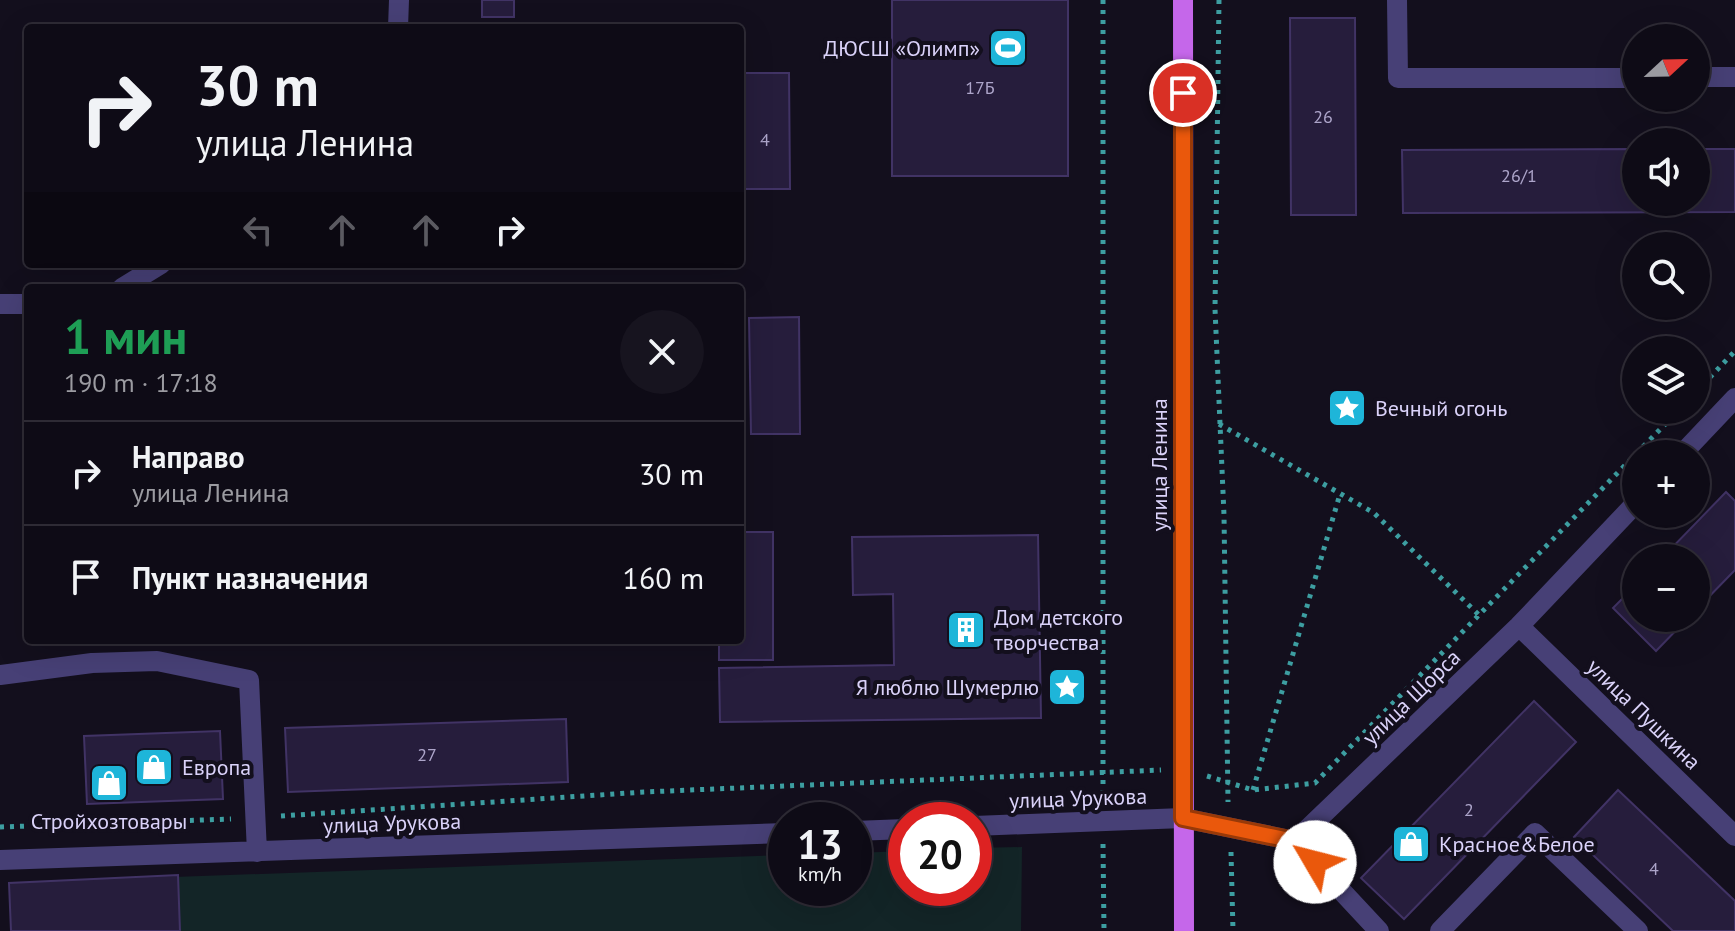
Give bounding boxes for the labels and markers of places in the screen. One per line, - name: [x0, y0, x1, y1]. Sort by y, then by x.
- sports icon: ДЮСШ «Олимп»: [987, 27, 1029, 69]
- place label: ДЮСШ «Олимп»: [823, 34, 980, 62]
- pin: [1149, 59, 1217, 127]
- place icon: Вечный огонь: [1326, 387, 1368, 429]
- place label: Вечный огонь: [1375, 394, 1508, 422]
- place label: Дом детского творчества: [994, 603, 1123, 656]
- building icon: Дом детского творчества: [945, 609, 987, 651]
- place icon: Я люблю Шумерлю: [1046, 666, 1088, 708]
- place label: Я люблю Шумерлю: [856, 673, 1039, 701]
- shop icon: Европа: [133, 746, 175, 788]
- place label: Европа: [182, 753, 251, 781]
- shop icon: Стройхозтовары: [88, 762, 130, 804]
- place label: Стройхозтовары: [31, 807, 187, 835]
- shop icon: Красное&Белое: [1390, 823, 1432, 865]
- place label: Красное&Белое: [1439, 830, 1595, 858]

